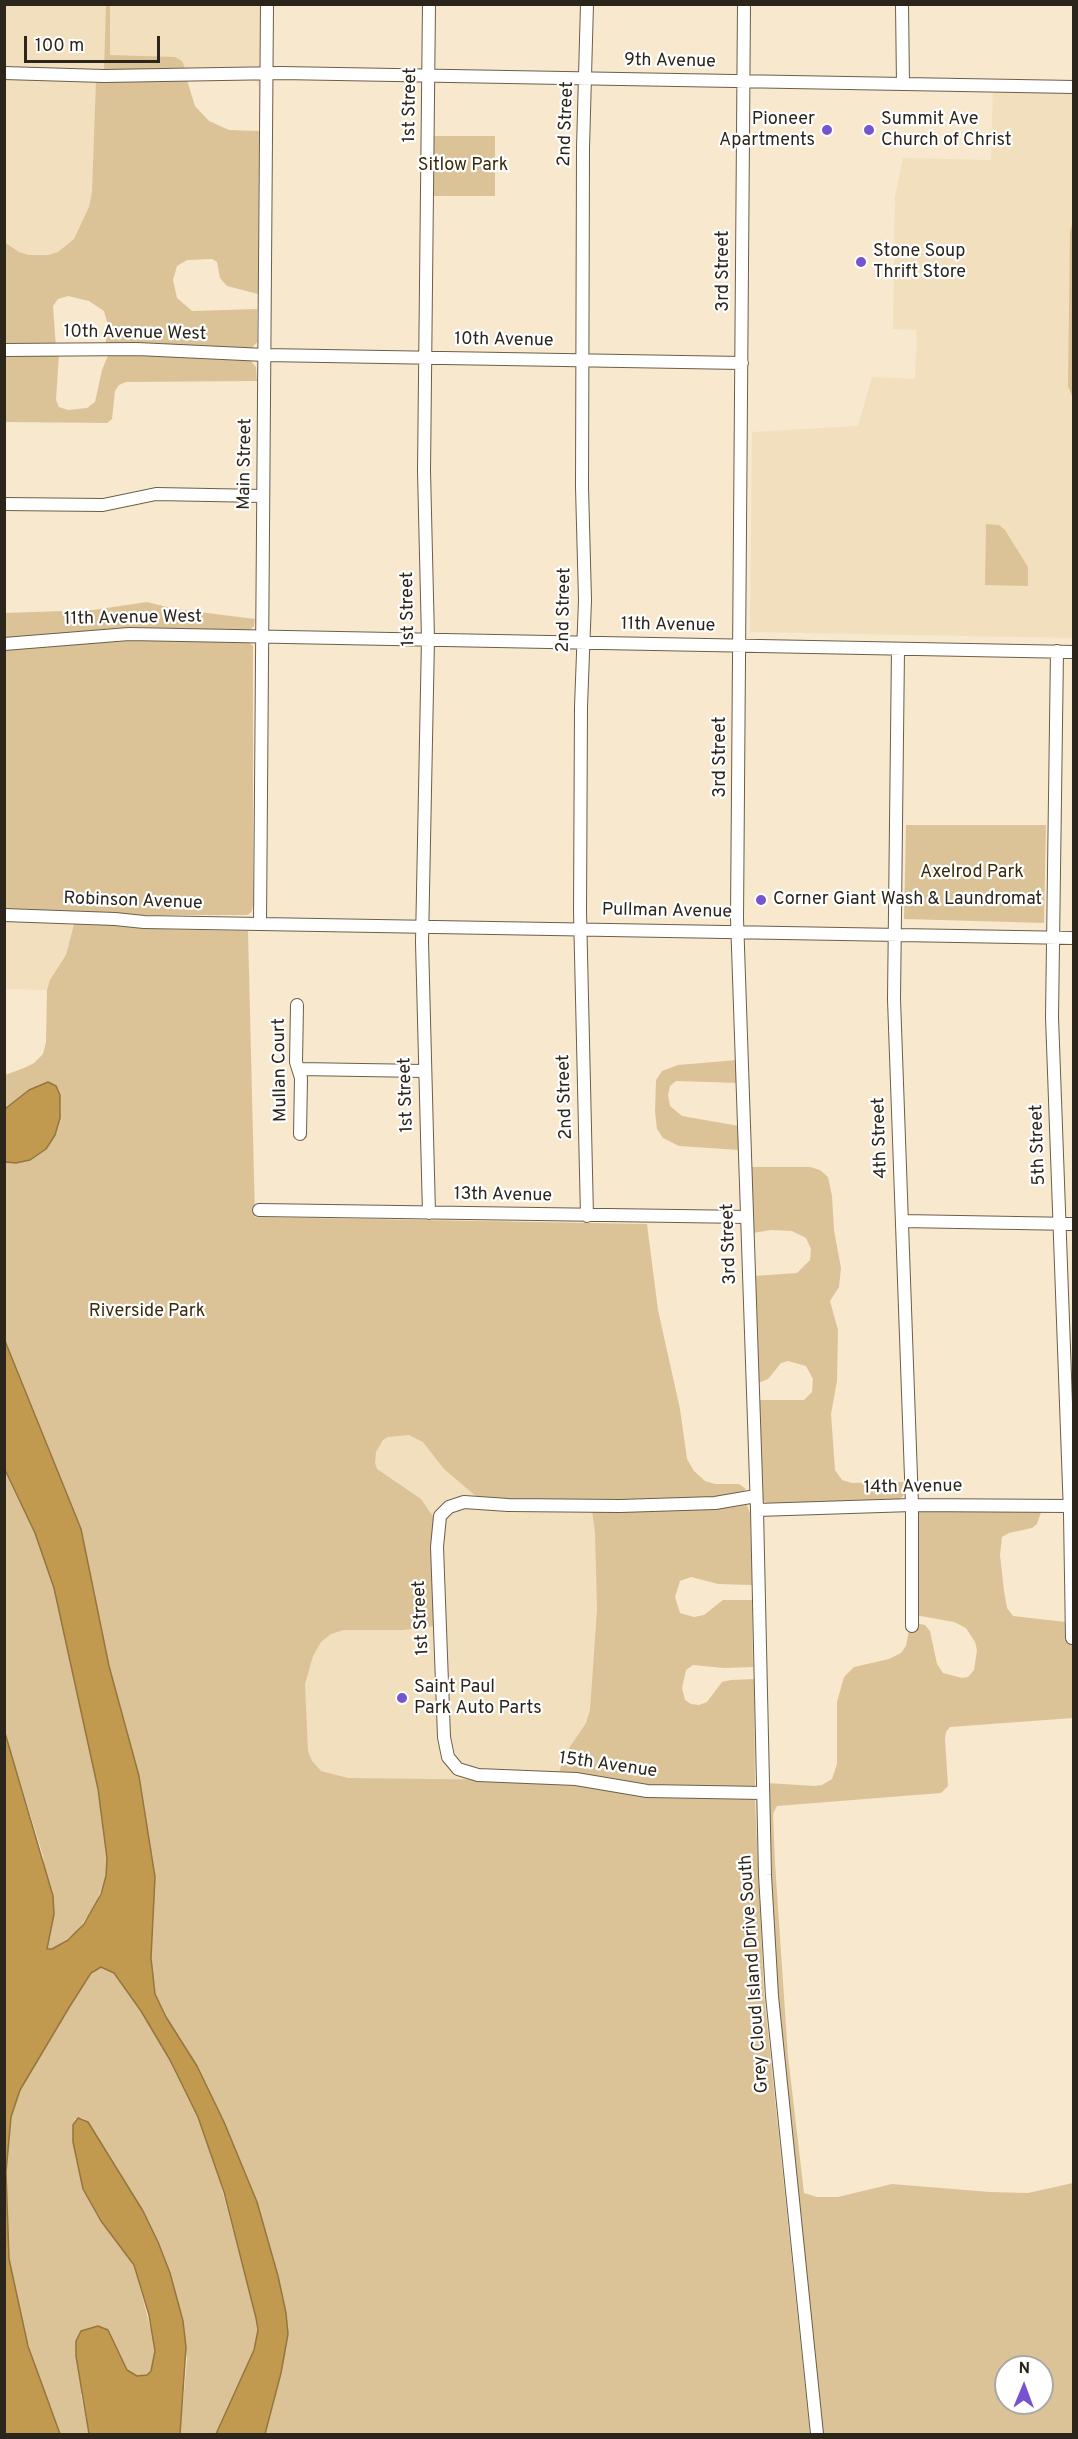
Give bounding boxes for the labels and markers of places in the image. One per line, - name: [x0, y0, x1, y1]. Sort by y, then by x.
- place label: Pioneer Apartments: [719, 109, 815, 152]
- place label: Summit Ave Church of Christ: [881, 109, 1012, 152]
- marker: Pioneer Apartments: [820, 123, 834, 137]
- marker: Summit Ave Church of Christ: [862, 123, 876, 137]
- place label: Stone Soup Thrift Store: [873, 241, 966, 284]
- marker: Stone Soup Thrift Store: [854, 255, 868, 269]
- place label: Corner Giant Wash & Laundromat: [773, 889, 1042, 911]
- marker: Corner Giant Wash & Laundromat: [754, 893, 768, 907]
- place label: Saint Paul Park Auto Parts: [414, 1677, 542, 1720]
- marker: Saint Paul Park Auto Parts: [395, 1691, 409, 1705]

